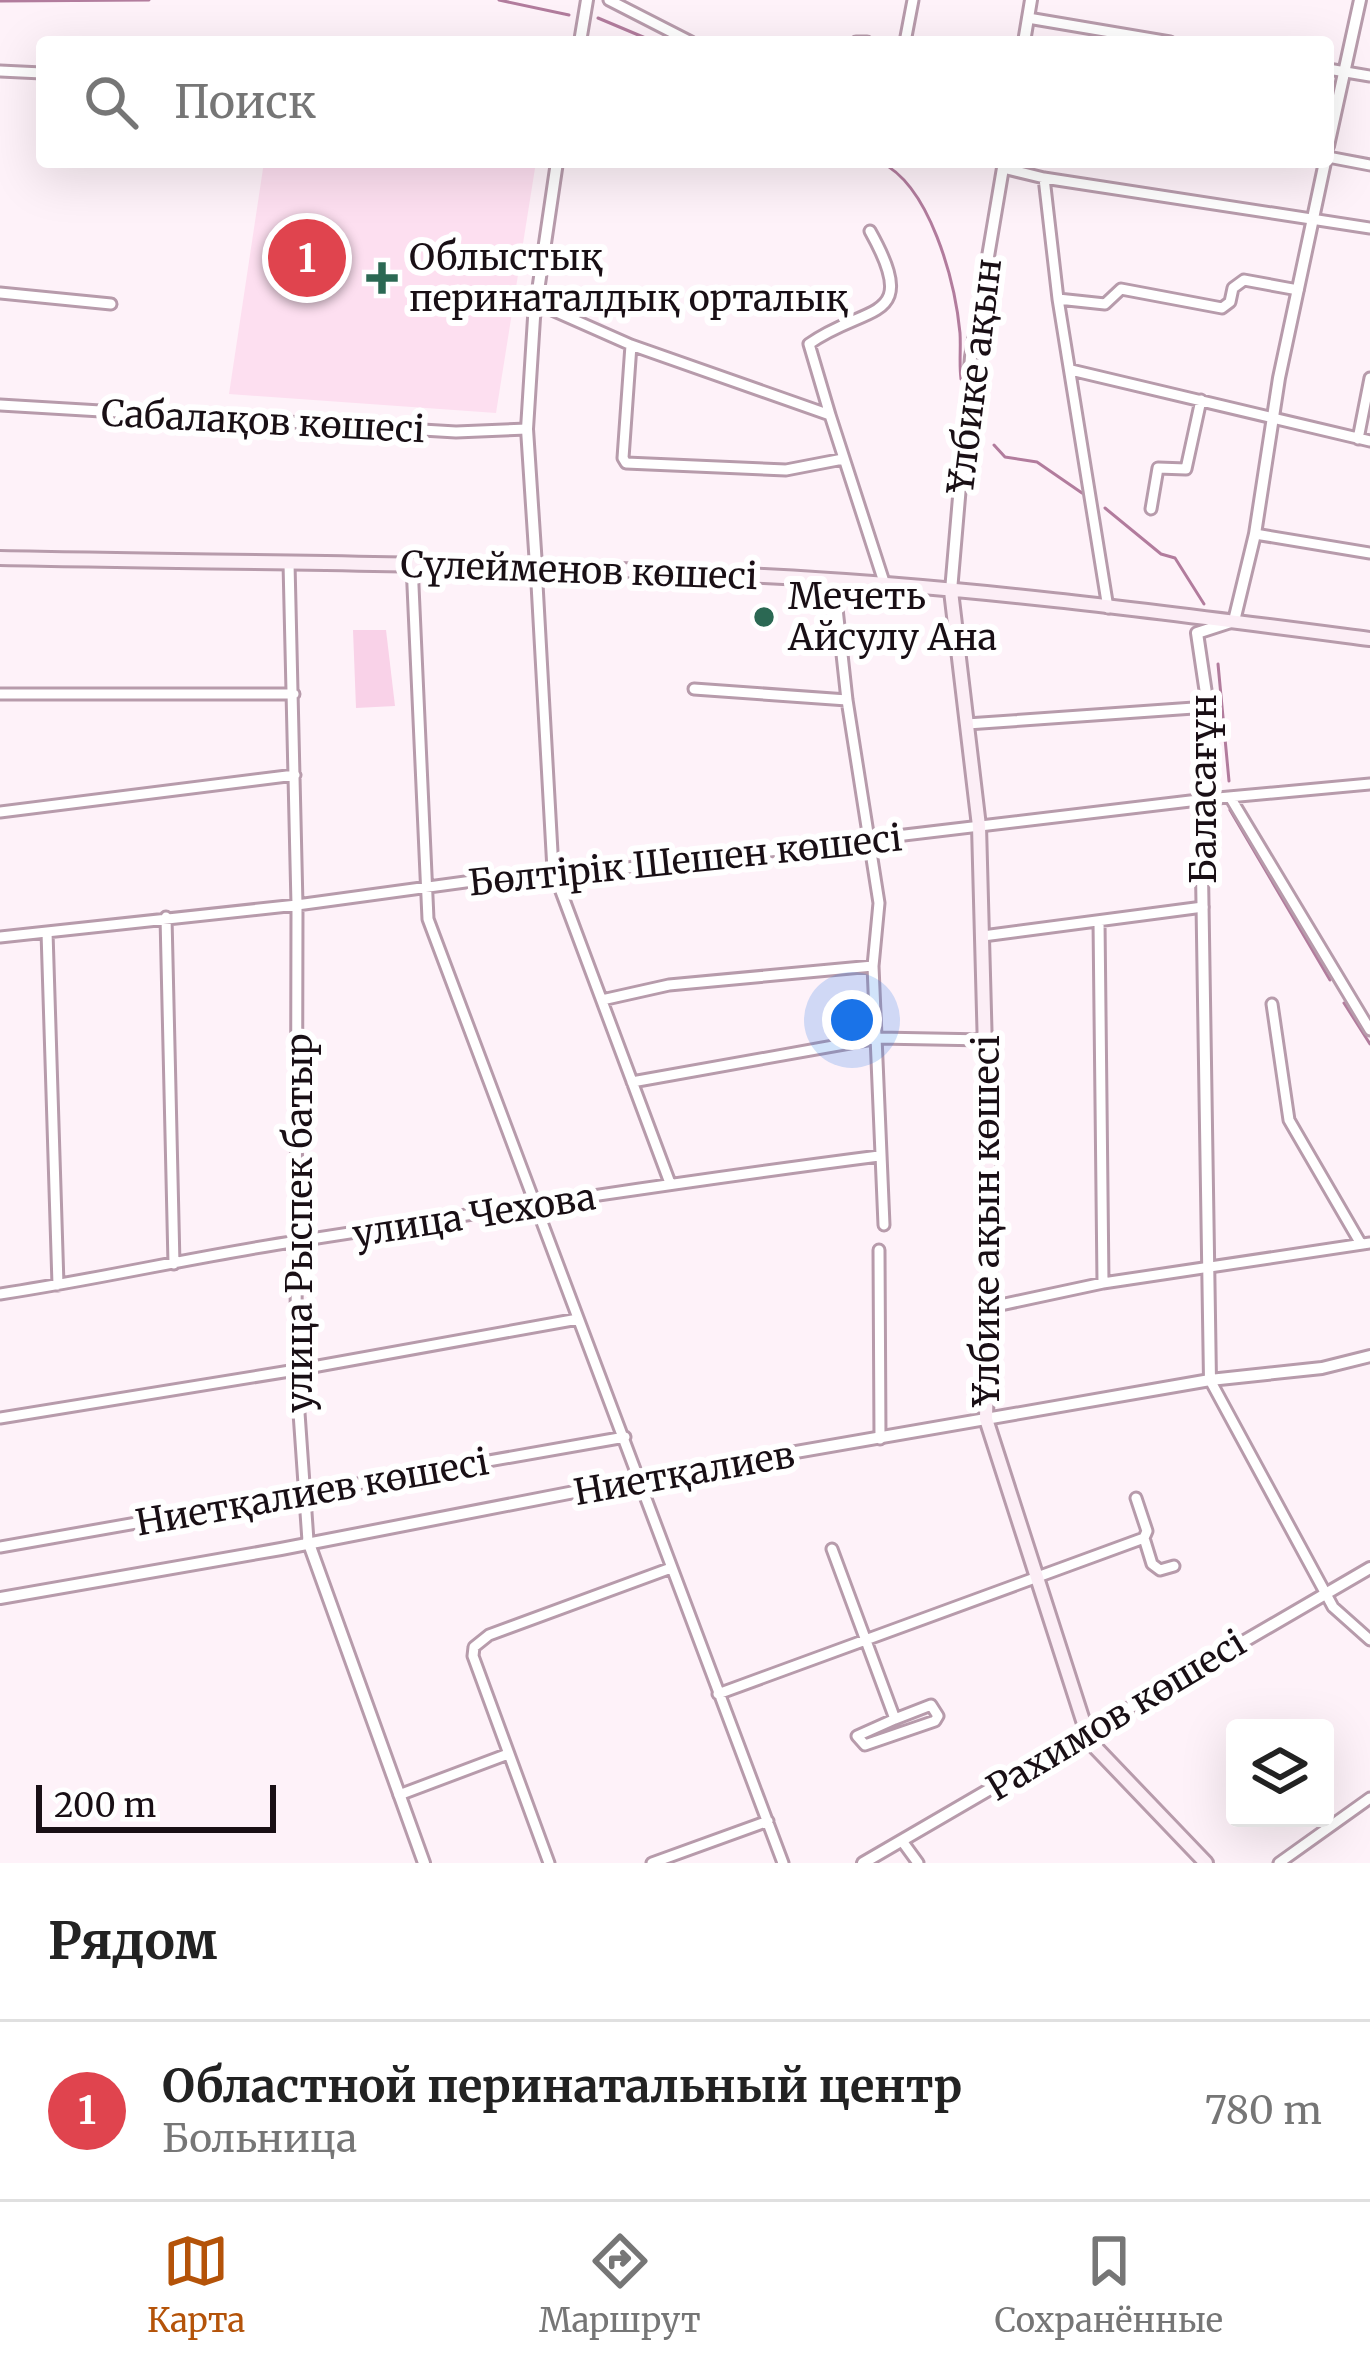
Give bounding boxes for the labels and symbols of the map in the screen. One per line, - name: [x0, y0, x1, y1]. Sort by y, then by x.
- pin: 1: [268, 213, 346, 303]
- place label: Облыстық перинаталдық орталық: [409, 235, 848, 321]
- street label: Ұлбике ақын: [938, 256, 1011, 497]
- marker: Облыстық перинаталдық орталық: [366, 262, 398, 294]
- street label: Сабалақов көшесі: [100, 391, 426, 452]
- street label: Сүлейменов көшесі: [400, 542, 758, 599]
- place label: Мечеть Айсулу Ана: [787, 574, 997, 660]
- marker: Мечеть Айсулу Ана: [751, 604, 777, 630]
- street label: Баласағұн: [1181, 694, 1226, 884]
- street label: Бөлтірік Шешен көшесі: [466, 815, 904, 906]
- your location: [822, 990, 882, 1050]
- street label: улица Рыспек батыр: [277, 1033, 322, 1413]
- street label: Ұлбике ақын көшесі: [964, 1035, 1009, 1408]
- street label: улица Чехова: [349, 1174, 599, 1257]
- street label: Ниетқалиев: [571, 1432, 798, 1515]
- street label: Ниетқалиев көшесі: [132, 1439, 492, 1546]
- street label: Рахимов көшесі: [979, 1621, 1254, 1810]
- scale bar: [36, 1779, 276, 1832]

